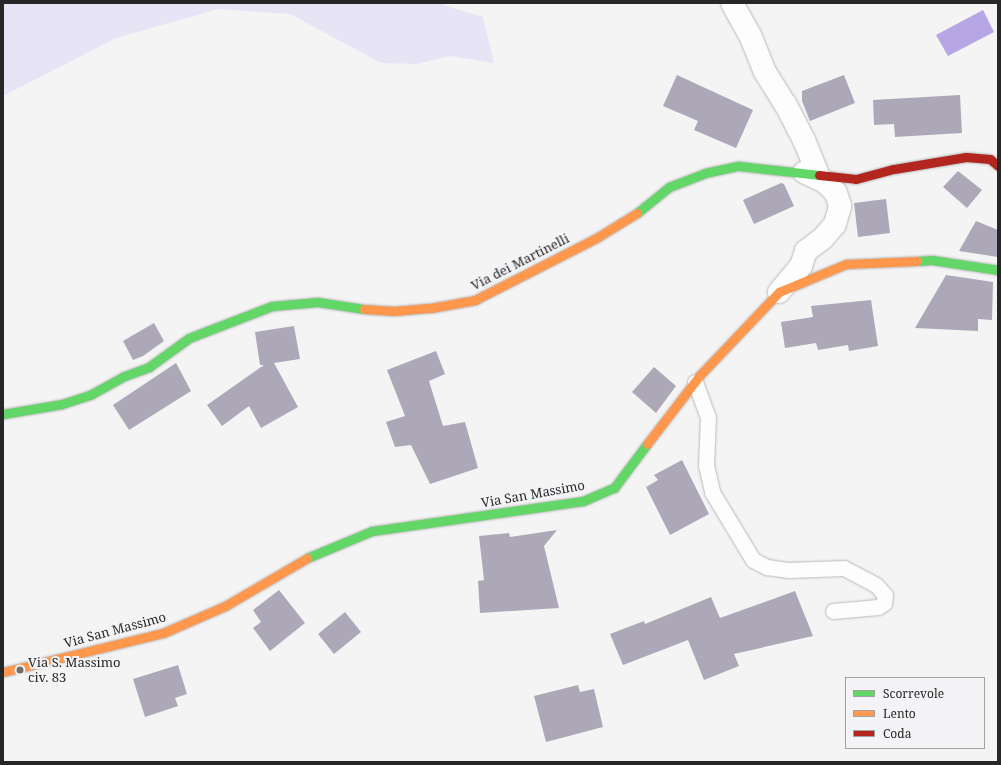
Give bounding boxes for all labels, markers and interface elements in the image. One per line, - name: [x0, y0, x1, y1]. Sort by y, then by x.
- street label: Via dei Martinelli: [468, 231, 572, 293]
- street label: Via San Massimo: [480, 477, 586, 511]
- street label: Via San Massimo: [62, 609, 168, 651]
- place label: Via S. Massimo civ. 83: [28, 655, 121, 686]
- marker: Via S. Massimo civ. 83: [15, 665, 25, 675]
- legend: [845, 677, 985, 749]
- text: Scorrevole: [883, 685, 944, 702]
- text: Lento: [883, 705, 916, 722]
- text: Coda: [883, 725, 911, 742]

